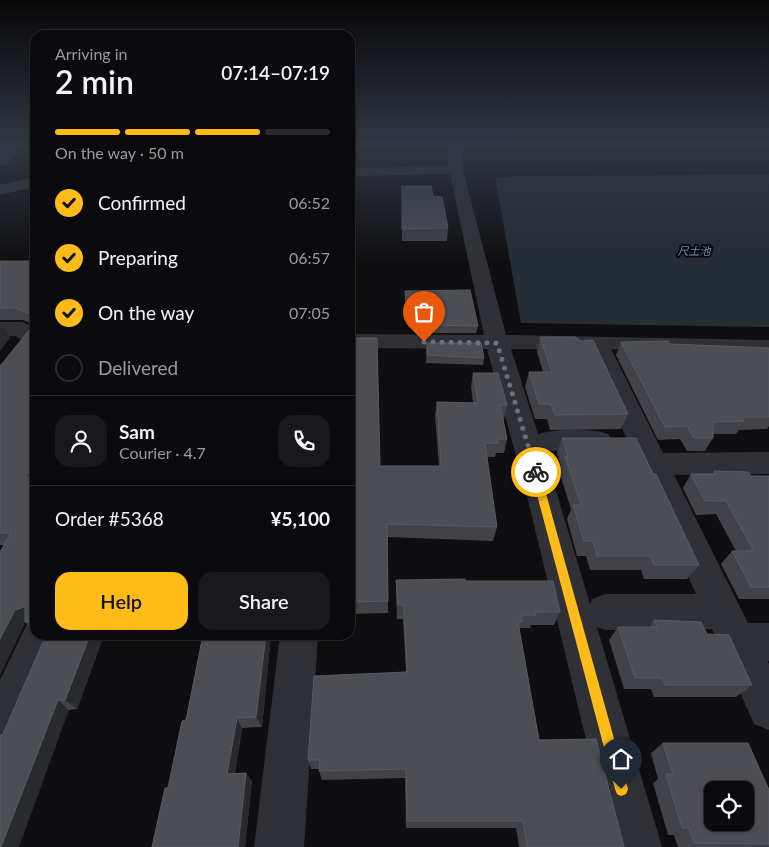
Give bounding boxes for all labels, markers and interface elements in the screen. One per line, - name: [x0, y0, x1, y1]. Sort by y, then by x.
- text: Arriving in: [55, 44, 128, 63]
- text: 07:14–07:19: [221, 61, 330, 84]
- text: 2 min: [55, 62, 134, 101]
- text: On the way · 50 m: [55, 143, 184, 162]
- icon: check: [55, 189, 83, 217]
- text: Confirmed: [98, 191, 186, 214]
- text: 06:52: [289, 193, 330, 212]
- icon: check: [55, 244, 83, 272]
- water label: 尺土池: [678, 244, 711, 257]
- text: Preparing: [98, 246, 178, 269]
- text: 06:57: [289, 248, 330, 267]
- pin: [403, 291, 445, 342]
- icon: bag: [410, 298, 438, 326]
- icon: check: [55, 299, 83, 327]
- text: On the way: [98, 301, 194, 324]
- text: 07:05: [289, 303, 330, 322]
- text: Delivered: [98, 356, 178, 379]
- button: person: [55, 415, 107, 467]
- button: phone: [278, 415, 330, 467]
- text: Sam: [119, 420, 155, 443]
- text: Courier · 4.7: [119, 443, 206, 462]
- courier: [511, 447, 561, 497]
- icon: bike: [522, 458, 550, 486]
- text: Order #5368: [55, 507, 164, 530]
- text: ¥5,100: [270, 507, 330, 530]
- button: Help: [55, 572, 188, 630]
- button: Share: [198, 572, 330, 630]
- pin: [600, 738, 642, 789]
- icon: home: [607, 745, 635, 773]
- map controls: [704, 781, 754, 831]
- button: locate: [704, 781, 754, 831]

